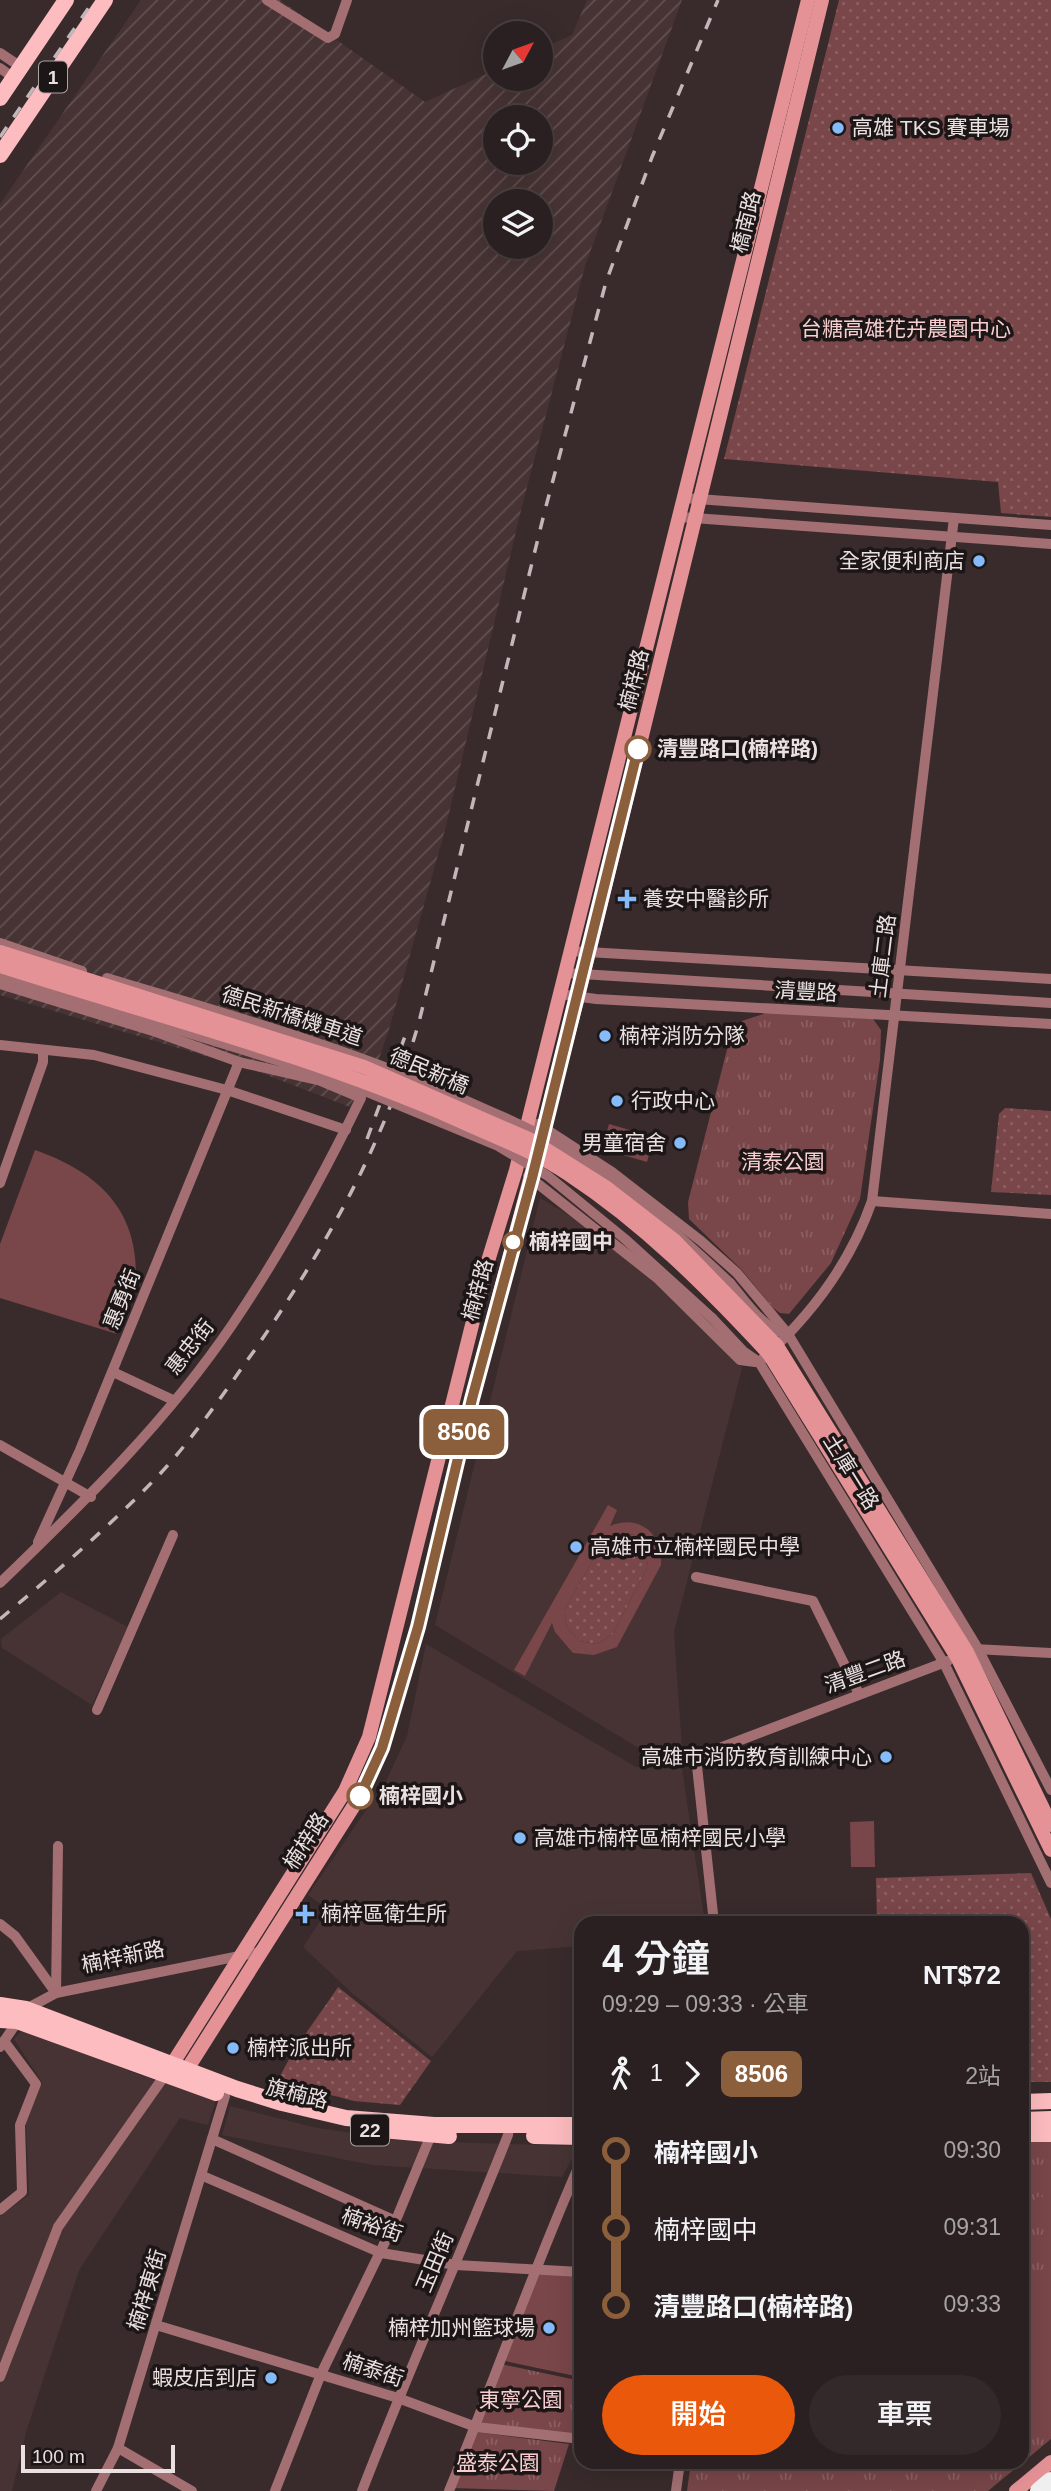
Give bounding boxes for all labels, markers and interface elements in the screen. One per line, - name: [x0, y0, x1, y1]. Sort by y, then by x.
- north arrow: [483, 21, 553, 91]
- map controls: [483, 21, 553, 259]
- road number: 1: [39, 61, 67, 92]
- button: locate: [483, 105, 553, 175]
- place label: 高雄 TKS 賽車場: [852, 116, 1010, 139]
- marker: 高雄 TKS 賽車場: [830, 120, 846, 136]
- button: layers: [483, 189, 553, 259]
- street label: 橋南路: [727, 189, 764, 255]
- park label: 台糖高雄花卉農園中心: [801, 317, 1011, 340]
- place label: 全家便利商店: [839, 549, 965, 572]
- marker: 全家便利商店: [971, 553, 987, 569]
- street label: 楠梓路: [615, 647, 652, 713]
- marker: 清豐路口(楠梓路): [625, 736, 651, 762]
- place label: 清豐路口(楠梓路): [657, 737, 818, 760]
- place label: 養安中醫診所: [643, 887, 769, 910]
- marker: 養安中醫診所: [617, 889, 637, 909]
- street label: 土庫二路: [866, 913, 899, 999]
- street label: 清豐路: [774, 978, 838, 1005]
- street label: 德民新橋機車道: [219, 982, 366, 1049]
- place label: 楠梓消防分隊: [619, 1024, 745, 1047]
- marker: 楠梓消防分隊: [597, 1028, 613, 1044]
- street label: 德民新橋: [386, 1044, 472, 1098]
- place label: 行政中心: [631, 1089, 715, 1112]
- marker: 行政中心: [609, 1093, 625, 1109]
- place label: 男童宿舍: [582, 1131, 666, 1154]
- marker: 男童宿舍: [672, 1135, 688, 1151]
- park label: 清泰公園: [741, 1150, 825, 1173]
- place label: 楠梓國中: [529, 1230, 613, 1253]
- marker: 楠梓國中: [503, 1232, 523, 1252]
- street label: 楠梓路: [458, 1256, 497, 1323]
- street label: 惠勇街: [99, 1265, 144, 1332]
- street label: 惠忠街: [161, 1315, 218, 1379]
- line badge: 8506: [415, 1409, 513, 1455]
- text: 8506: [437, 1418, 491, 1445]
- street label: 土庫一路: [819, 1430, 883, 1513]
- place label: 高雄市立楠梓國民中學: [590, 1535, 800, 1558]
- marker: 高雄市立楠梓國民中學: [568, 1539, 584, 1555]
- street label: 清豐二路: [821, 1646, 908, 1697]
- place label: 高雄市消防教育訓練中心: [641, 1745, 872, 1768]
- marker: 高雄市消防教育訓練中心: [878, 1749, 894, 1765]
- marker: 楠梓國小: [347, 1783, 373, 1809]
- place label: 楠梓國小: [379, 1784, 463, 1807]
- street label: 楠梓路: [279, 1808, 332, 1873]
- place label: 高雄市楠梓區楠梓國民小學: [534, 1826, 786, 1849]
- marker: 高雄市楠梓區楠梓國民小學: [512, 1830, 528, 1846]
- place label: 楠梓區衛生所: [321, 1902, 447, 1925]
- marker: 楠梓區衛生所: [295, 1904, 315, 1924]
- street label: 楠梓新路: [79, 1937, 166, 1976]
- text: 4 分鐘: [602, 1938, 710, 1980]
- text: NT$72: [923, 1960, 1001, 1990]
- text: 09:29 – 09:33 · 公車: [602, 1991, 809, 2017]
- place label: 楠梓派出所: [247, 2036, 352, 2059]
- marker: 楠梓派出所: [225, 2040, 241, 2056]
- icon: walk: [602, 2055, 640, 2093]
- icon: forward: [673, 2055, 711, 2093]
- text: 1: [650, 2060, 663, 2086]
- text: 8506: [735, 2060, 788, 2087]
- text: 2站: [965, 2063, 1001, 2089]
- street label: 旗楠路: [264, 2075, 330, 2112]
- road number: 22: [351, 2114, 389, 2146]
- text: 09:30: [943, 2137, 1001, 2163]
- text: 楠梓國小: [654, 2138, 758, 2168]
- street label: 楠裕街: [339, 2203, 406, 2246]
- text: 09:31: [943, 2214, 1001, 2240]
- text: 楠梓國中: [654, 2215, 758, 2245]
- street label: 玉田街: [412, 2228, 457, 2295]
- street label: 楠梓東街: [123, 2246, 170, 2333]
- text: 09:33: [943, 2291, 1001, 2317]
- text: 清豐路口(楠梓路): [654, 2292, 853, 2322]
- place label: 楠梓加州籃球場: [388, 2316, 535, 2339]
- marker: 楠梓加州籃球場: [541, 2320, 557, 2336]
- street label: 楠泰街: [340, 2349, 407, 2390]
- place label: 蝦皮店到店: [152, 2366, 257, 2389]
- marker: 蝦皮店到店: [263, 2370, 279, 2386]
- button: 開始: [602, 2375, 795, 2455]
- button: 車票: [809, 2375, 1001, 2455]
- park label: 東寧公園: [479, 2388, 563, 2411]
- scale bar: [21, 2442, 175, 2474]
- text: 100 m: [32, 2446, 85, 2467]
- park label: 盛泰公園: [456, 2451, 540, 2474]

